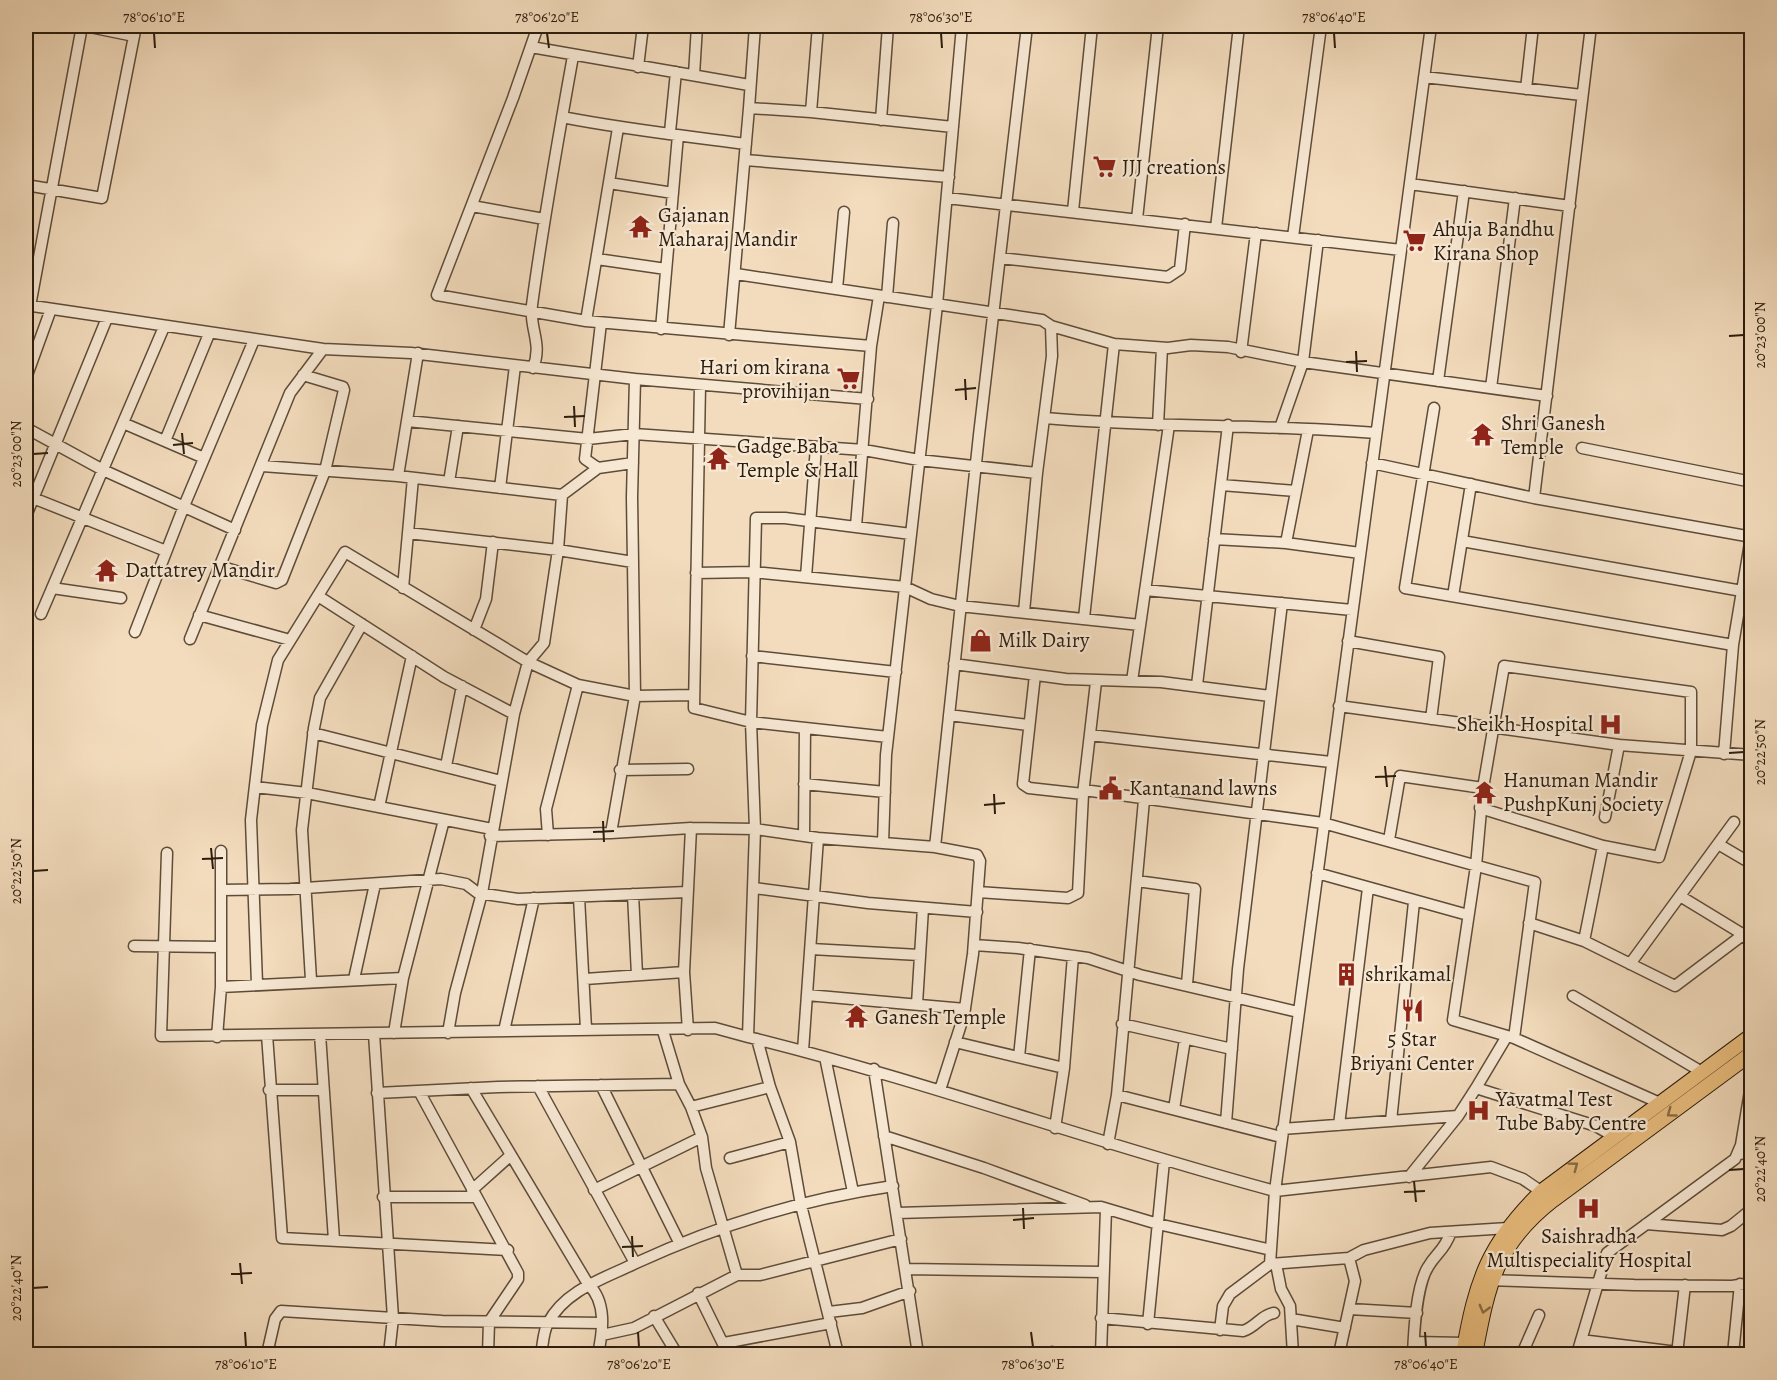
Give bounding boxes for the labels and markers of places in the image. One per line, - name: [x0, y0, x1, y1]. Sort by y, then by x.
- place label: JJJ creations: [1122, 153, 1226, 181]
- supermarket icon: JJJ creations: [1091, 154, 1117, 180]
- place label: Gajanan Maharaj Mandir: [658, 201, 798, 253]
- temple icon: Gajanan Maharaj Mandir: [627, 214, 653, 240]
- place label: Ahuja Bandhu Kirana Shop: [1432, 215, 1555, 267]
- supermarket icon: Ahuja Bandhu Kirana Shop: [1402, 228, 1428, 254]
- place label: Hari om kirana provihijan: [699, 353, 830, 405]
- supermarket icon: Hari om kirana provihijan: [835, 366, 861, 392]
- place label: Shri Ganesh Temple: [1501, 409, 1605, 461]
- temple icon: Shri Ganesh Temple: [1470, 422, 1496, 448]
- place label: Gadge Baba Temple & Hall: [737, 432, 858, 484]
- temple icon: Gadge Baba Temple & Hall: [706, 445, 732, 471]
- place label: Dattatrey Mandir: [125, 556, 275, 584]
- temple icon: Dattatrey Mandir: [94, 557, 120, 583]
- place label: Milk Dairy: [998, 626, 1090, 654]
- shop icon: Milk Dairy: [967, 627, 993, 653]
- place label: Sheikh Hospital: [1457, 710, 1593, 738]
- hospital icon: Sheikh Hospital: [1598, 711, 1624, 737]
- place label: Hanuman Mandir PushpKunj Society: [1503, 766, 1664, 818]
- place label: Kantanand lawns: [1129, 774, 1278, 802]
- public building icon: Kantanand lawns: [1098, 775, 1124, 801]
- temple icon: Hanuman Mandir PushpKunj Society: [1472, 779, 1498, 805]
- place label: shrikamal: [1365, 960, 1451, 988]
- building icon: shrikamal: [1334, 961, 1360, 987]
- restaurant icon: 5 Star Briyani Center: [1399, 998, 1425, 1024]
- place label: Ganesh Temple: [875, 1003, 1006, 1031]
- temple icon: Ganesh Temple: [844, 1004, 870, 1030]
- place label: 5 Star Briyani Center: [1350, 1025, 1474, 1077]
- place label: Yavatmal Test Tube Baby Centre: [1495, 1085, 1646, 1137]
- hospital icon: Yavatmal Test Tube Baby Centre: [1465, 1098, 1491, 1124]
- hospital icon: Saishradha Multispeciality Hospital: [1576, 1195, 1602, 1221]
- place label: Saishradha Multispeciality Hospital: [1487, 1222, 1691, 1274]

